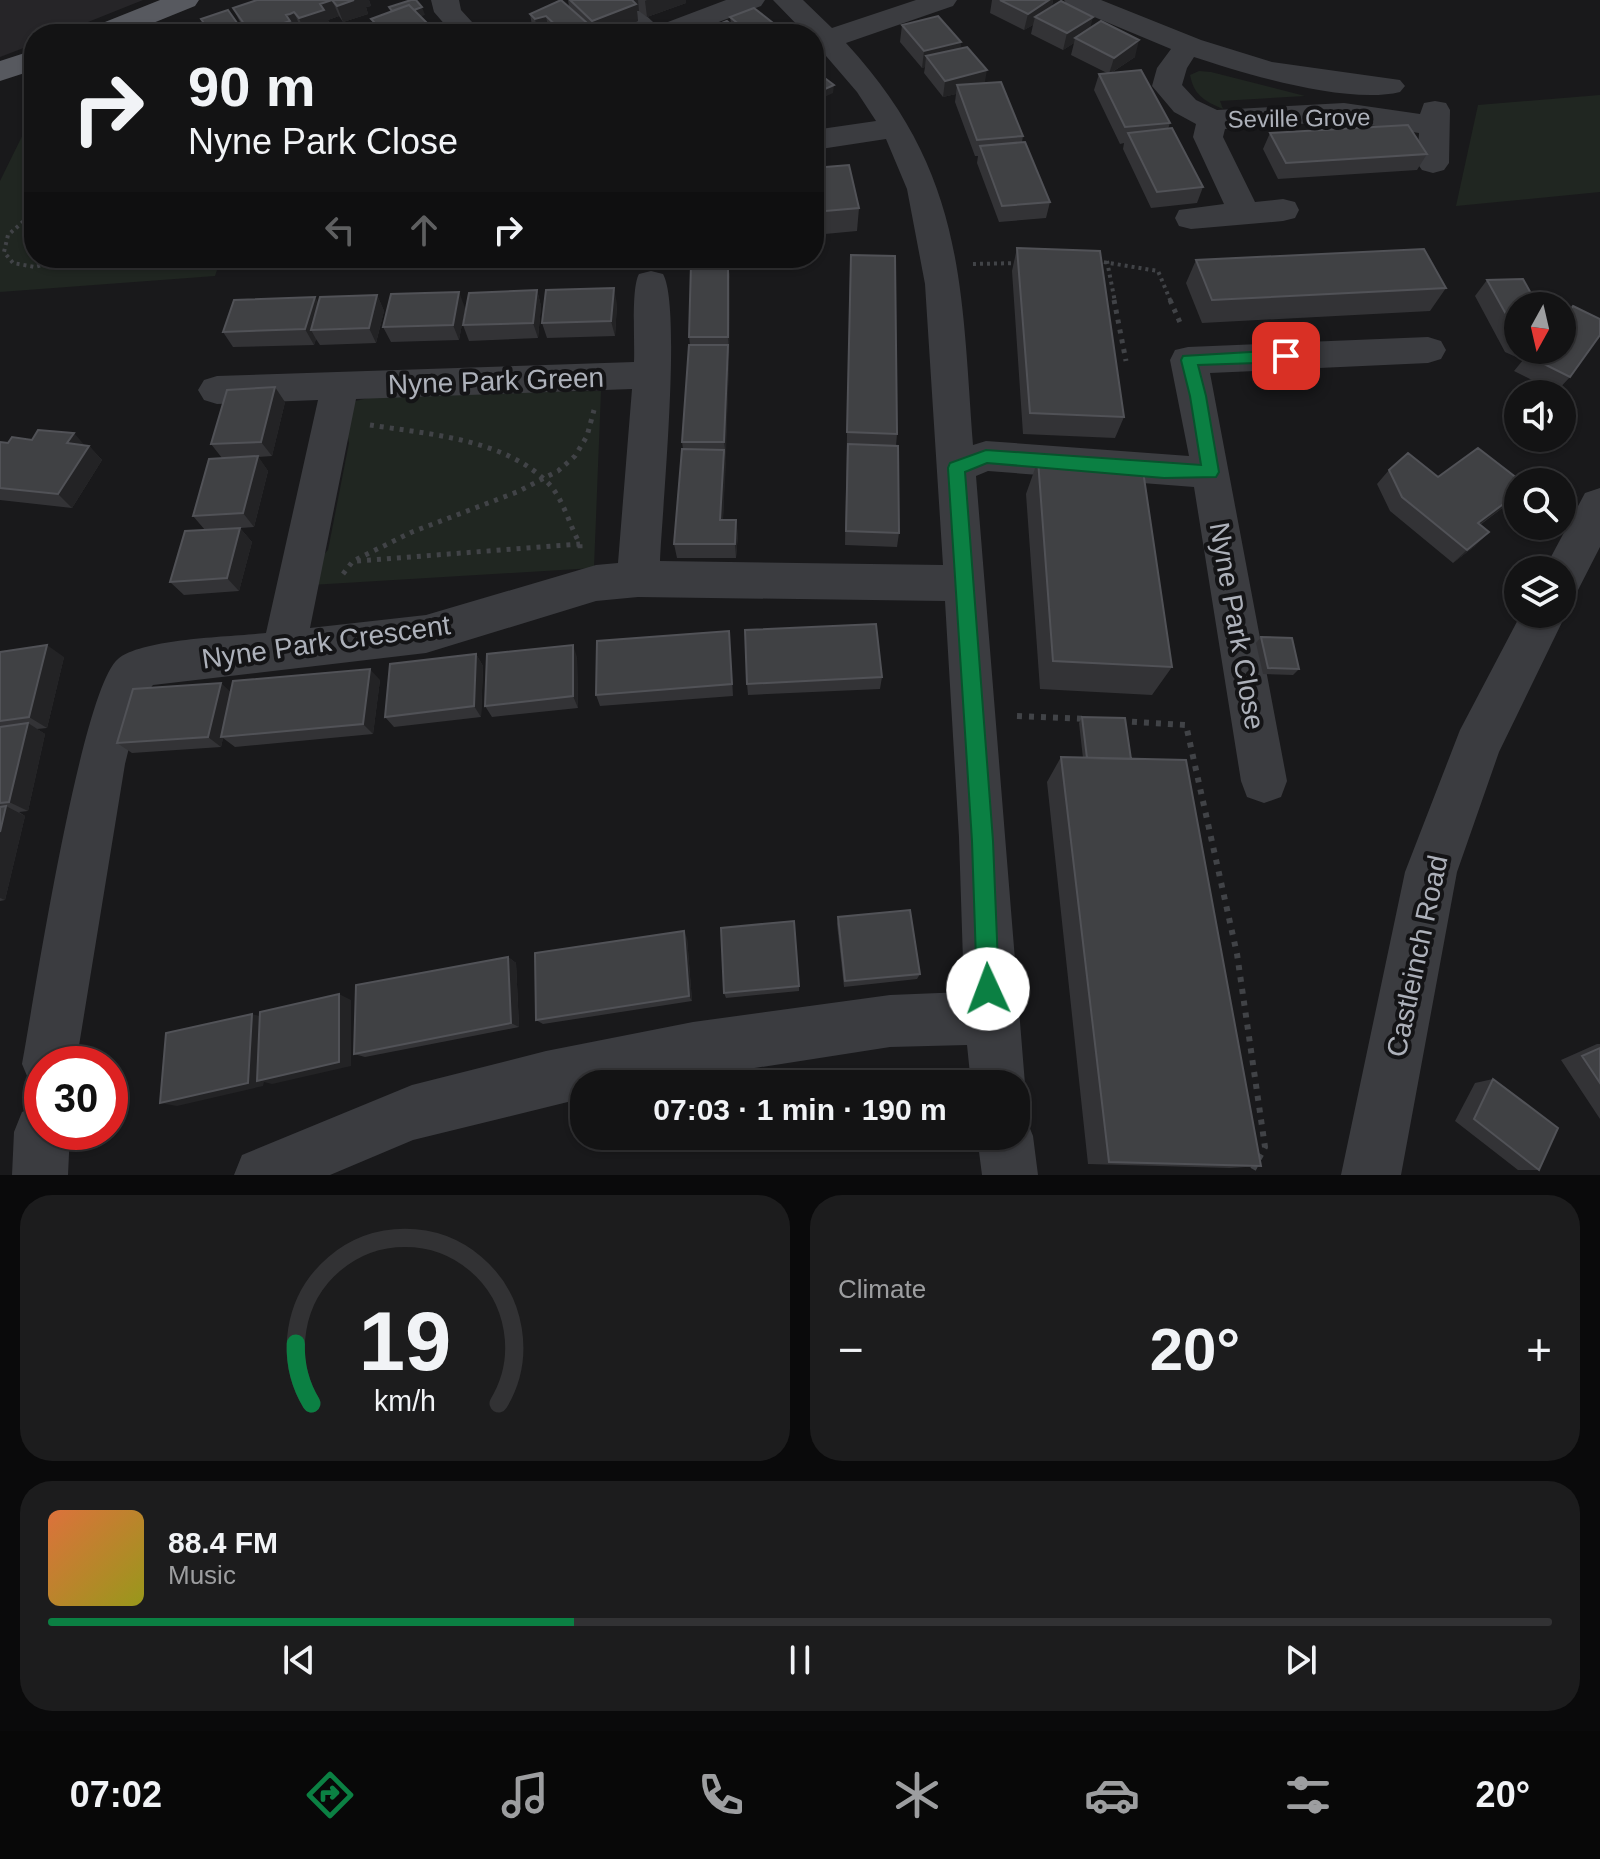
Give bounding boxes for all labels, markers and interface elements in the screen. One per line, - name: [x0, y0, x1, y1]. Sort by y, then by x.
- text: 90 m: [188, 55, 316, 118]
- icon: right: [56, 56, 160, 160]
- street label: Seville Grove: [1227, 103, 1371, 133]
- text: Nyne Park Close: [188, 121, 458, 162]
- icon: left: [318, 208, 362, 252]
- icon: ahead: [402, 208, 446, 252]
- icon: right: [486, 208, 530, 252]
- north arrow: [1504, 292, 1576, 364]
- map controls: [1504, 292, 1576, 628]
- pin: [1252, 322, 1320, 390]
- icon: arrive: [1264, 334, 1308, 378]
- street label: Nyne Park Green: [387, 362, 605, 400]
- button: sound: [1504, 380, 1576, 452]
- button: search: [1504, 468, 1576, 540]
- street label: Nyne Park Close: [1203, 520, 1271, 732]
- button: layers: [1504, 556, 1576, 628]
- street label: Nyne Park Crescent: [200, 609, 452, 675]
- street label: Castleinch Road: [1380, 852, 1454, 1060]
- position arrow: [946, 947, 1030, 1031]
- speed limit sign: 30: [24, 1046, 128, 1150]
- text: 07:03 · 1 min · 190 m: [653, 1093, 947, 1126]
- text: Climate: [838, 1274, 926, 1304]
- text: 19: [359, 1295, 451, 1388]
- text: 20°: [1150, 1316, 1240, 1383]
- text: −: [838, 1325, 864, 1374]
- text: +: [1526, 1325, 1552, 1374]
- text: km/h: [374, 1385, 436, 1417]
- text: 88.4 FM: [168, 1526, 278, 1559]
- text: Music: [168, 1560, 236, 1590]
- icon: previous: [277, 1638, 321, 1682]
- icon: pause: [778, 1638, 822, 1682]
- icon: next: [1279, 1638, 1323, 1682]
- icon: directions: [302, 1767, 358, 1823]
- icon: music: [497, 1767, 553, 1823]
- icon: phone: [693, 1767, 749, 1823]
- icon: climate: [889, 1767, 945, 1823]
- icon: car: [1084, 1767, 1140, 1823]
- icon: filters: [1280, 1767, 1336, 1823]
- text: 07:02: [70, 1774, 162, 1815]
- text: 20°: [1476, 1774, 1530, 1815]

